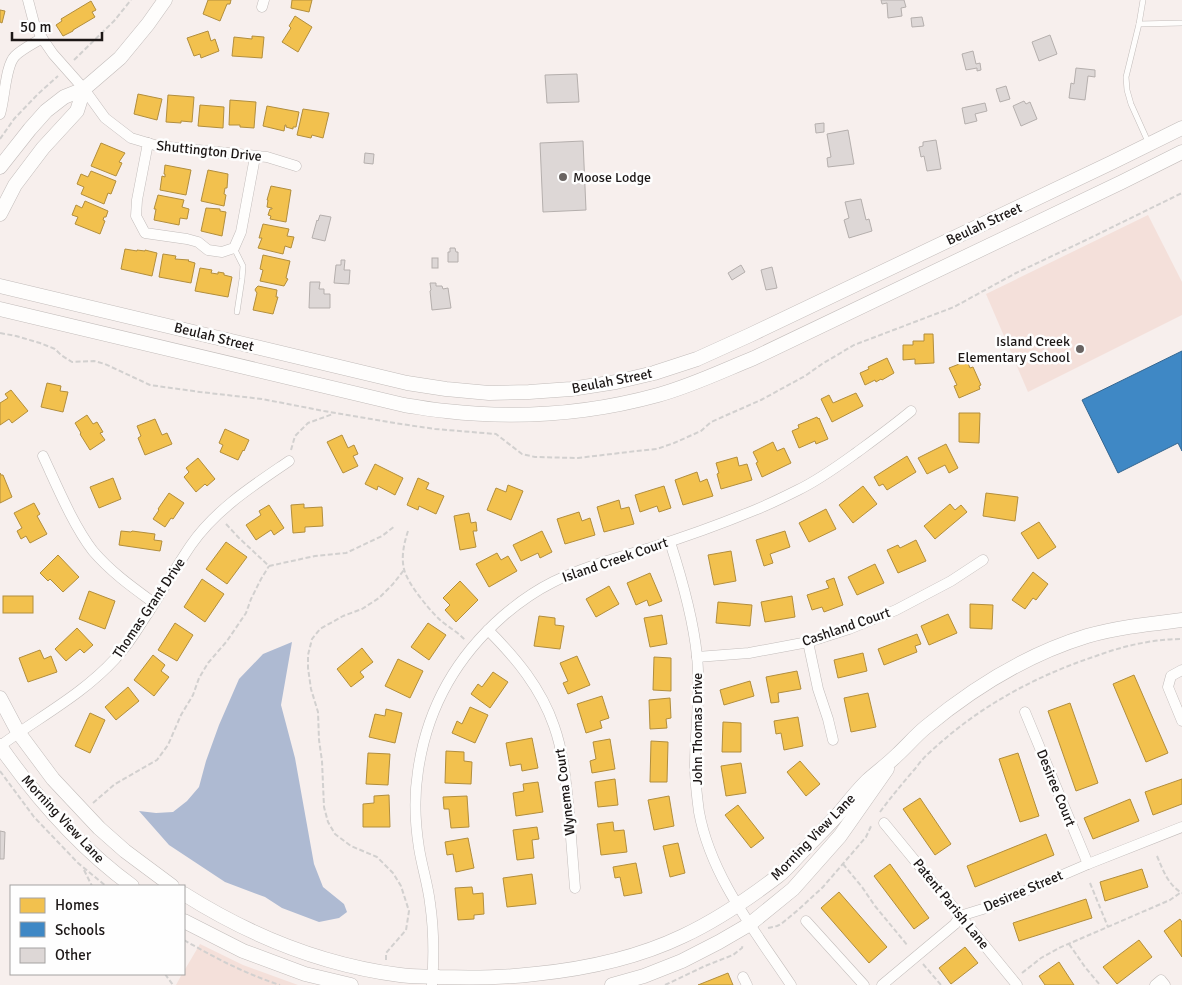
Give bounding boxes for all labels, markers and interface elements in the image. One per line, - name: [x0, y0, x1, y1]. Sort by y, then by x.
- scale bar: [12, 10, 102, 42]
- text: 50 m: [20, 18, 51, 36]
- street label: Shuttington Drive: [155, 137, 263, 165]
- place label: Moose Lodge: [573, 169, 651, 186]
- marker: Moose Lodge: [557, 171, 569, 183]
- street label: Beulah Street: [943, 199, 1025, 249]
- street label: Beulah Street: [172, 319, 256, 355]
- place label: Island Creek Elementary School: [957, 333, 1070, 366]
- marker: Island Creek Elementary School: [1074, 343, 1086, 355]
- street label: Beulah Street: [570, 365, 654, 397]
- street label: Island Creek Court: [560, 534, 670, 586]
- street label: Thomas Grant Drive: [109, 555, 189, 661]
- street label: Cashland Court: [800, 604, 892, 650]
- street label: John Thomas Drive: [689, 673, 706, 785]
- street label: Wynema Court: [551, 747, 579, 837]
- street label: Desiree Court: [1033, 747, 1079, 829]
- street label: Morning View Lane: [18, 771, 108, 867]
- street label: Morning View Lane: [767, 790, 859, 884]
- street label: Patent Parish Lane: [909, 855, 993, 953]
- street label: Desiree Street: [981, 867, 1065, 915]
- legend: [10, 885, 185, 975]
- text: Homes: [55, 896, 99, 914]
- text: Schools: [55, 921, 106, 939]
- text: Other: [55, 946, 92, 964]

